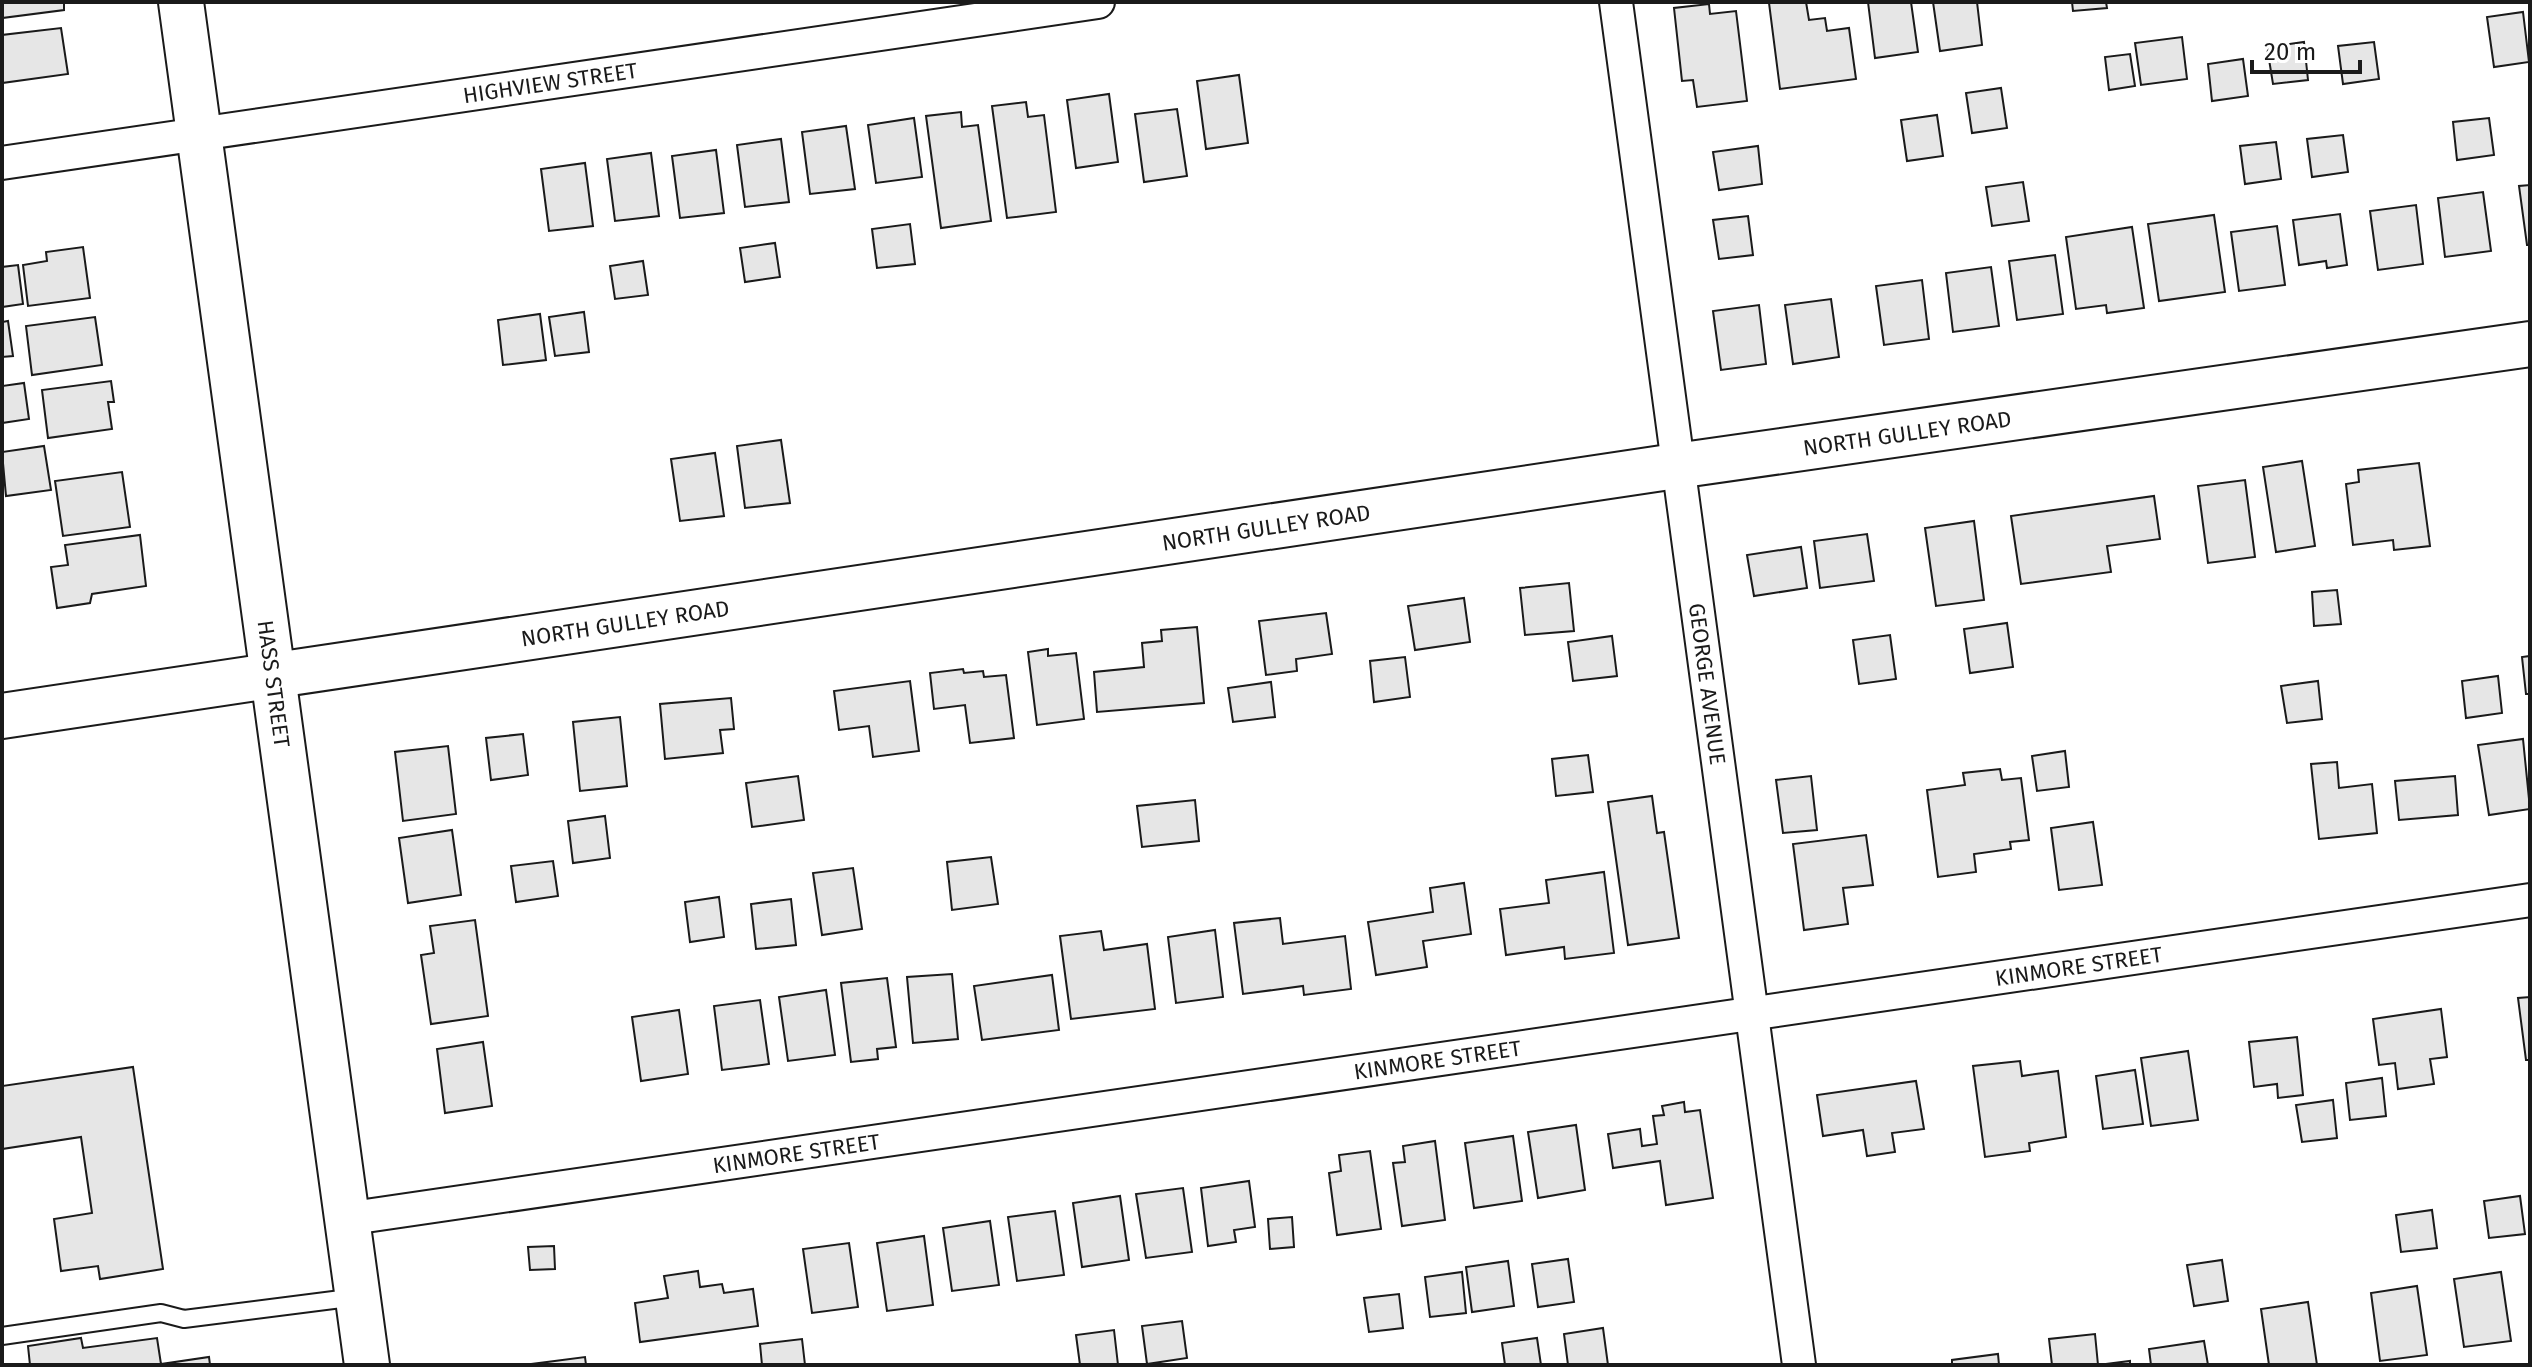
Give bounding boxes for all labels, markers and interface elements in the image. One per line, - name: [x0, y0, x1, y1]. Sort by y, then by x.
- scale bar: [2252, 24, 2360, 74]
- text: 20 m: [2264, 38, 2316, 66]
- street label: HIGHVIEW STREET: [461, 57, 640, 109]
- street label: NORTH GULLEY ROAD: [1801, 405, 2013, 462]
- street label: NORTH GULLEY ROAD: [1160, 499, 1372, 557]
- street label: NORTH GULLEY ROAD: [519, 595, 731, 652]
- street label: GEORGE AVENUE: [1683, 601, 1731, 767]
- street label: HASS STREET: [251, 618, 296, 750]
- street label: KINMORE STREET: [1993, 941, 2165, 992]
- street label: KINMORE STREET: [1352, 1034, 1524, 1086]
- street label: KINMORE STREET: [711, 1128, 882, 1179]

